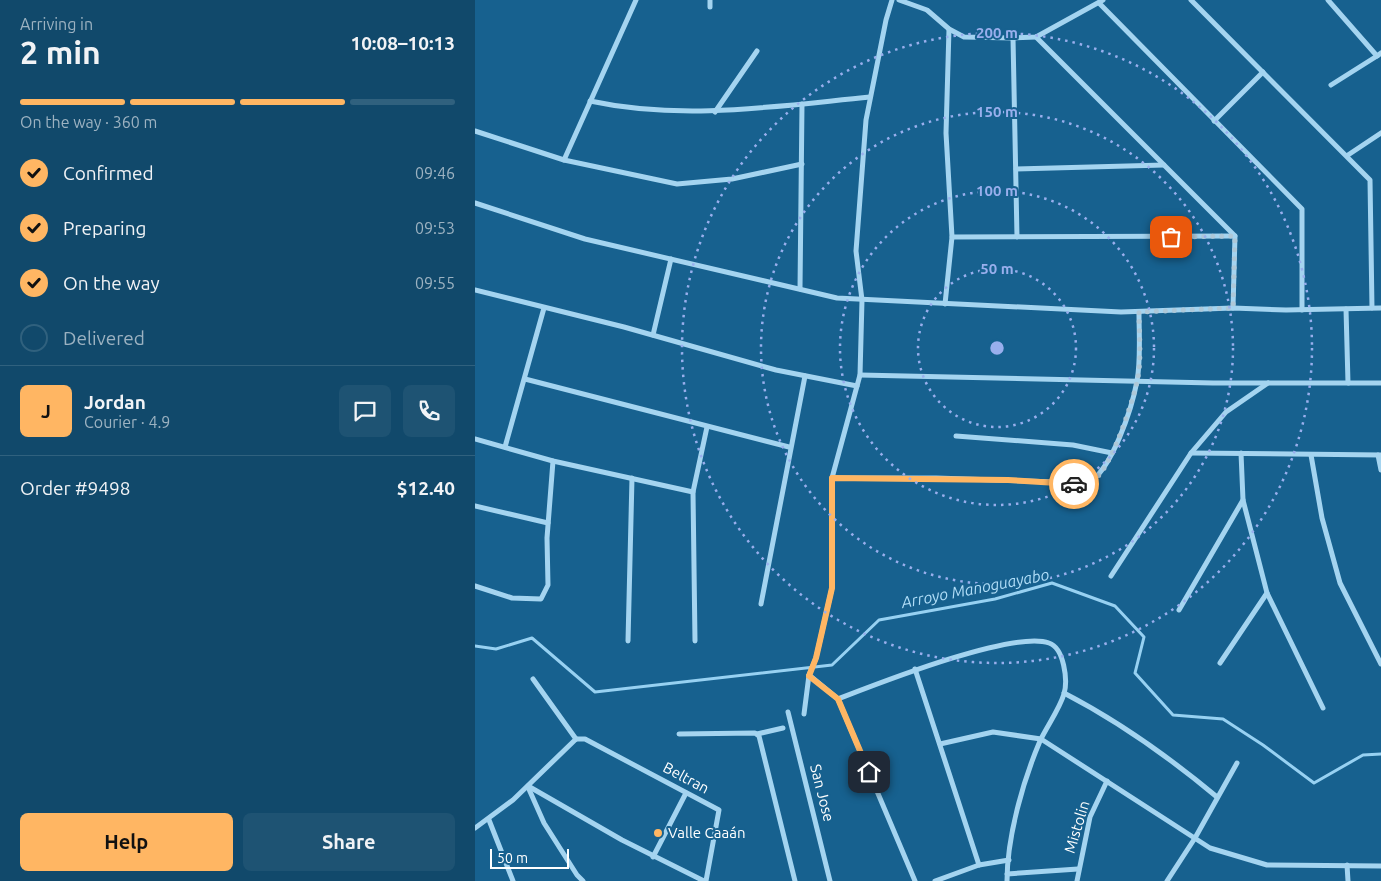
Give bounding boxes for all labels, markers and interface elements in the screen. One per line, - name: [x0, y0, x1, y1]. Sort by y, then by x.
- text: Arriving in: [20, 15, 93, 33]
- text: 200 m: [976, 24, 1018, 41]
- text: 10:08–10:13: [350, 32, 455, 54]
- text: 2 min: [20, 34, 101, 70]
- text: 150 m: [976, 103, 1018, 120]
- text: On the way · 360 m: [20, 113, 157, 131]
- icon: check: [20, 159, 48, 187]
- text: Confirmed: [63, 162, 154, 184]
- text: 09:46: [415, 164, 455, 182]
- text: 100 m: [976, 182, 1018, 199]
- icon: check: [20, 214, 48, 242]
- pin: [1150, 216, 1192, 258]
- text: Preparing: [63, 217, 147, 239]
- text: 09:53: [415, 219, 455, 237]
- icon: bag: [1157, 223, 1185, 251]
- text: 50 m: [980, 260, 1014, 277]
- icon: check: [20, 269, 48, 297]
- text: On the way: [63, 272, 160, 294]
- text: 09:55: [415, 274, 455, 292]
- text: Delivered: [63, 327, 145, 349]
- centre of rings: [988, 339, 1006, 357]
- button: chat: [339, 385, 391, 437]
- button: phone: [403, 385, 455, 437]
- text: Jordan: [84, 391, 146, 413]
- text: J: [41, 400, 51, 422]
- text: Courier · 4.9: [84, 413, 170, 431]
- courier: [1049, 459, 1099, 509]
- icon: car: [1060, 470, 1088, 498]
- text: Order #9498: [20, 477, 130, 499]
- text: $12.40: [397, 477, 455, 499]
- water label: Arroyo Manoguayabo: [899, 565, 1051, 611]
- pin: [848, 751, 890, 793]
- street label: Beltran: [660, 758, 712, 797]
- icon: home: [855, 758, 883, 786]
- street label: San Jose: [807, 762, 838, 823]
- street label: Mistolin: [1061, 799, 1093, 855]
- button: Help: [20, 813, 233, 871]
- button: Share: [243, 813, 455, 871]
- place label: Valle Caaán: [668, 824, 745, 841]
- marker: Valle Caaán: [652, 827, 664, 839]
- scale bar: [490, 846, 569, 869]
- text: 50 m: [497, 850, 528, 866]

